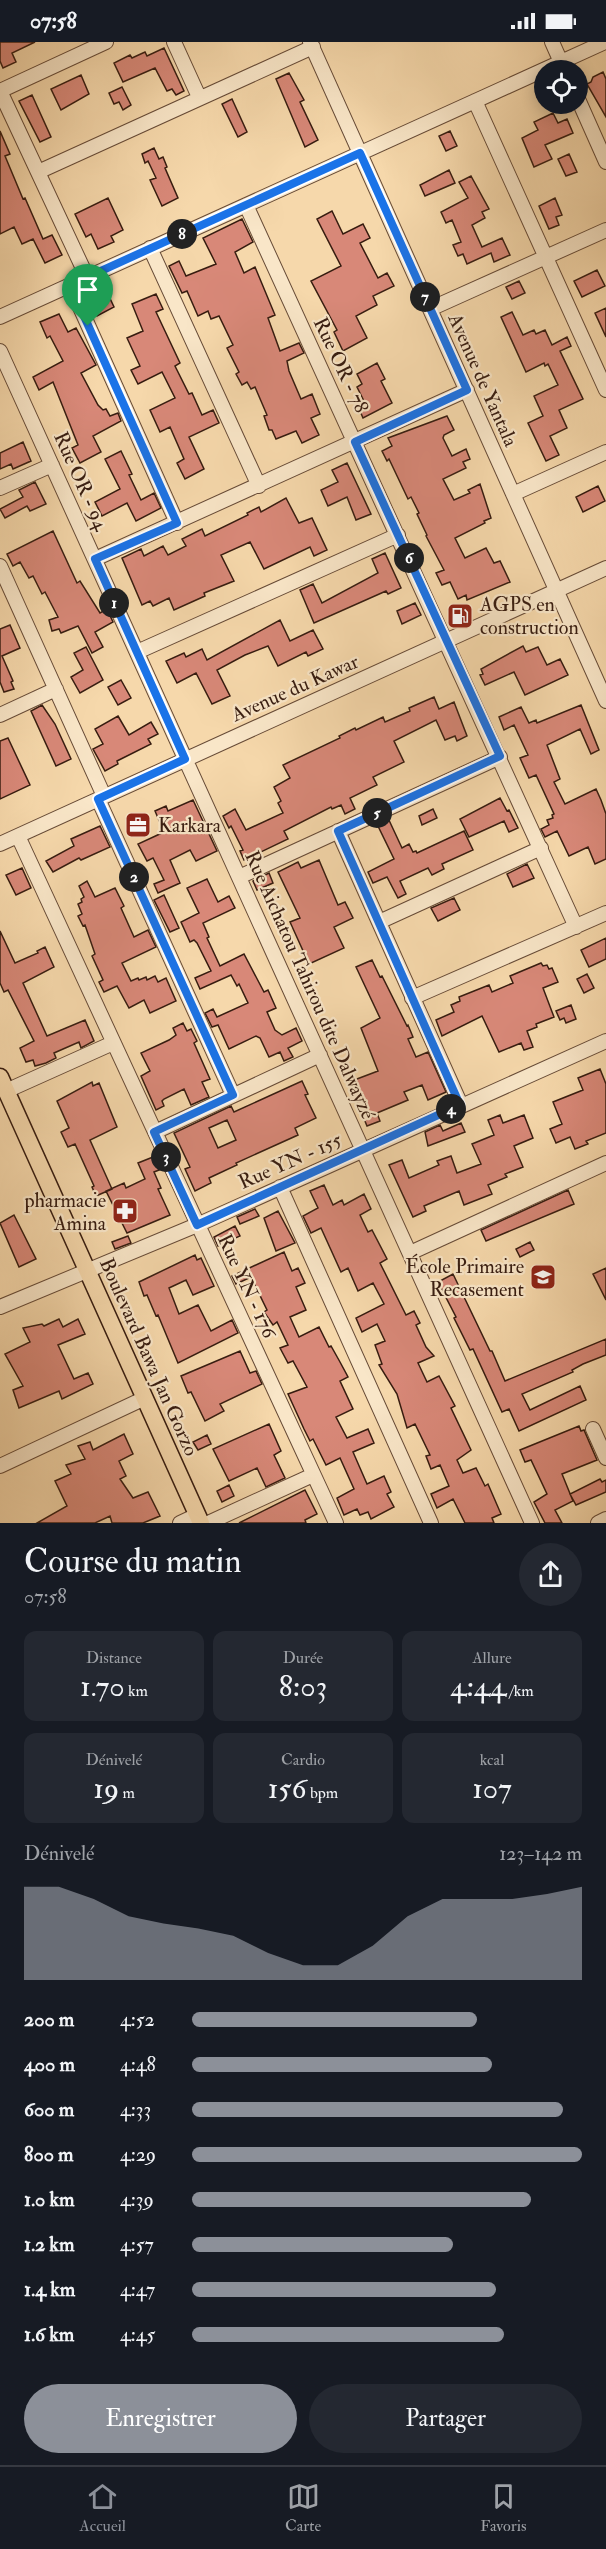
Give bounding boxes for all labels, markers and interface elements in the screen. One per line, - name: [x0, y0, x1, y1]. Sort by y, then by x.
- text: 07:58: [30, 7, 77, 35]
- map controls: [534, 60, 588, 114]
- button: locate: [534, 60, 588, 114]
- pin: 8: [167, 219, 197, 249]
- text: 8: [178, 224, 186, 244]
- pin: [62, 264, 113, 326]
- icon: arrive: [71, 273, 104, 306]
- pin: 7: [410, 282, 440, 312]
- text: 7: [421, 287, 429, 307]
- street label: Avenue de Yantala: [442, 309, 524, 451]
- street label: Rue OR - 78: [308, 313, 374, 417]
- street label: Rue OR - 94: [48, 428, 114, 535]
- pin: 6: [394, 543, 424, 573]
- text: 6: [405, 548, 413, 568]
- pin: 1: [99, 588, 129, 618]
- place label: AGPS en construction: [479, 592, 579, 640]
- text: 1: [111, 593, 117, 613]
- fuel station icon: AGPS en construction: [445, 601, 475, 631]
- street label: Avenue du Kawar: [227, 649, 363, 728]
- pin: 5: [362, 798, 392, 828]
- text: 5: [373, 803, 381, 823]
- office icon: Karkara: [123, 810, 153, 840]
- place label: Karkara: [158, 813, 222, 838]
- street label: Rue Aichatou Tahirou dite Dalwayzé: [239, 847, 381, 1124]
- pin: 2: [119, 862, 149, 892]
- text: 2: [130, 867, 138, 887]
- pin: 4: [436, 1094, 466, 1124]
- text: 4: [447, 1099, 455, 1119]
- street label: Rue YN - 155: [235, 1127, 346, 1195]
- pin: 3: [151, 1142, 181, 1172]
- text: 3: [163, 1147, 169, 1167]
- place label: pharmacie Amina: [23, 1188, 107, 1236]
- pharmacy icon: pharmacie Amina: [110, 1196, 140, 1226]
- street label: Rue YN - 176: [212, 1230, 282, 1343]
- place label: École Primaire Recasement: [405, 1253, 525, 1302]
- street label: Boulevard Bawa Jan Gorzo: [94, 1254, 204, 1460]
- school or university icon: École Primaire Recasement: [528, 1262, 558, 1292]
- text: Course du matin: [24, 1541, 241, 1582]
- button: share: [519, 1543, 582, 1606]
- text: 07:58: [24, 1584, 67, 1609]
- text: Distance: [86, 1648, 142, 1668]
- text: Durée: [283, 1648, 323, 1668]
- text: Allure: [472, 1648, 512, 1668]
- text: 1.70: [80, 1668, 125, 1705]
- text: 8:03: [279, 1668, 327, 1705]
- text: 4:44: [450, 1668, 506, 1705]
- text: km: [125, 1681, 148, 1701]
- text: /km: [506, 1681, 534, 1701]
- text: Dénivelé: [86, 1750, 142, 1770]
- text: Cardio: [281, 1750, 325, 1770]
- text: kcal: [480, 1750, 504, 1770]
- text: 19: [93, 1770, 119, 1807]
- text: 156: [268, 1770, 307, 1807]
- text: 107: [472, 1770, 512, 1807]
- text: m: [119, 1783, 135, 1803]
- text: bpm: [307, 1783, 338, 1803]
- text: Dénivelé: [24, 1841, 94, 1866]
- text: 123–142 m: [499, 1841, 582, 1866]
- text: 200 m: [24, 2007, 74, 2032]
- text: 4:52: [120, 2007, 155, 2032]
- text: 400 m: [24, 2052, 75, 2077]
- text: 4:48: [120, 2052, 156, 2077]
- text: 600 m: [24, 2097, 74, 2122]
- text: 4:33: [120, 2097, 151, 2122]
- text: 800 m: [24, 2142, 74, 2167]
- text: 4:29: [120, 2142, 156, 2167]
- text: 1.0 km: [24, 2187, 75, 2212]
- text: 4:39: [120, 2187, 154, 2212]
- text: 1.2 km: [24, 2232, 74, 2257]
- text: 4:57: [120, 2232, 154, 2257]
- text: 1.4 km: [24, 2277, 75, 2302]
- text: 4:47: [120, 2277, 155, 2302]
- text: 1.6 km: [24, 2322, 74, 2347]
- text: 4:45: [120, 2322, 155, 2347]
- button: Enregistrer: [24, 2384, 297, 2453]
- button: Partager: [309, 2384, 582, 2453]
- tab: Accueil: [80, 2480, 126, 2536]
- tab: Carte: [285, 2480, 321, 2536]
- tab: Favoris: [480, 2480, 526, 2536]

